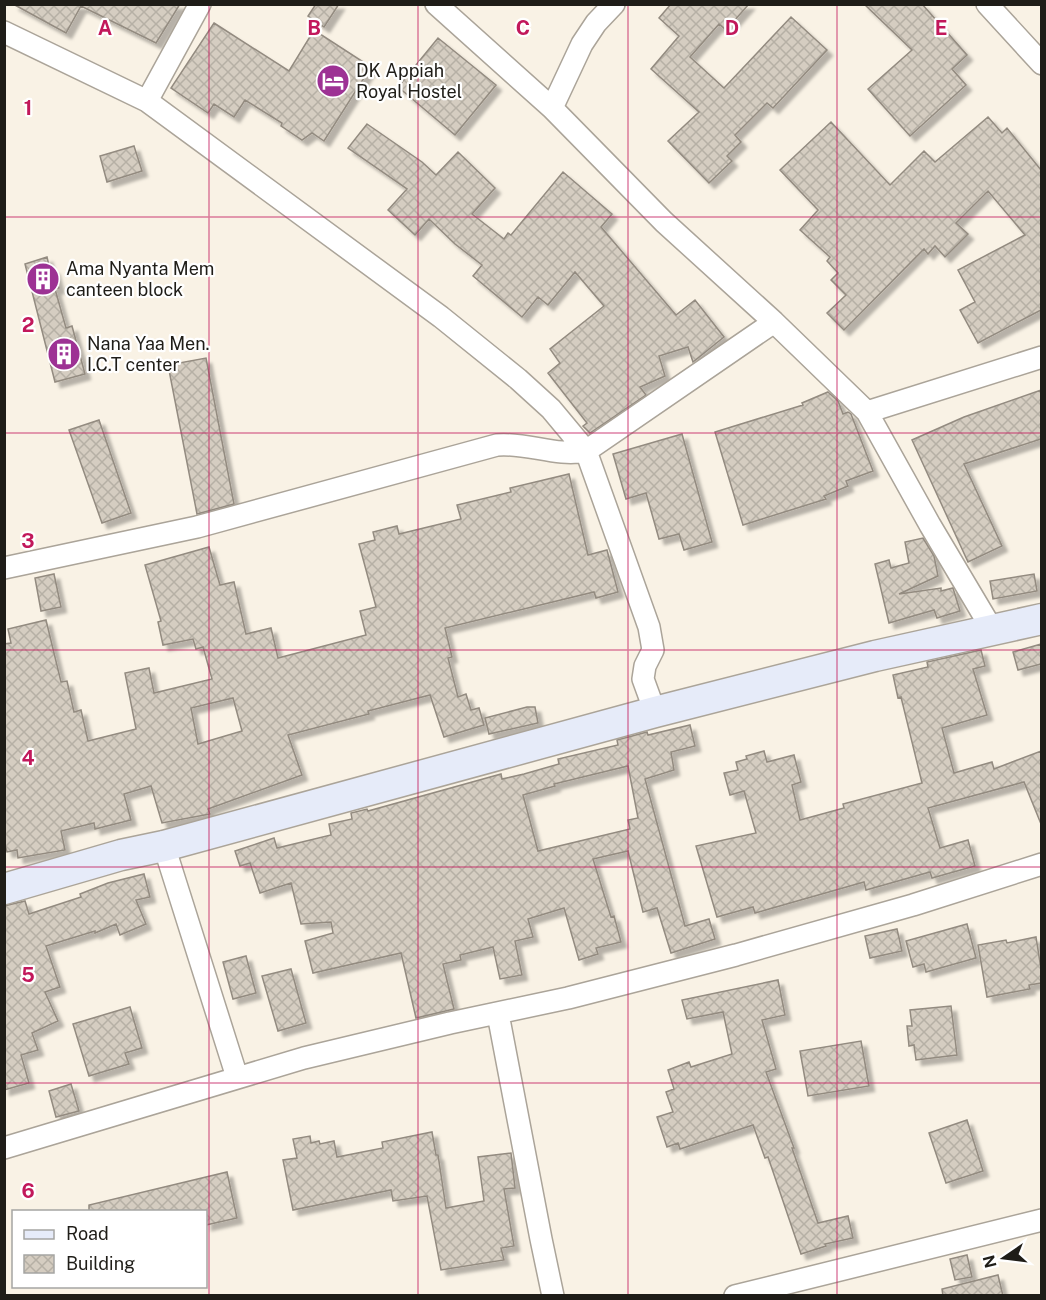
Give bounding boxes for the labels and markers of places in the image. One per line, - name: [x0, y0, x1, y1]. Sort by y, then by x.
- place label: DK Appiah Royal Hostel: [356, 60, 462, 102]
- hotel icon: DK Appiah Royal Hostel: [315, 63, 351, 99]
- place label: Ama Nyanta Mem canteen block: [66, 258, 214, 300]
- building icon: Ama Nyanta Mem canteen block: [25, 261, 61, 297]
- place label: Nana Yaa Men. I.C.T center: [87, 333, 210, 375]
- building icon: Nana Yaa Men. I.C.T center: [46, 336, 82, 372]

